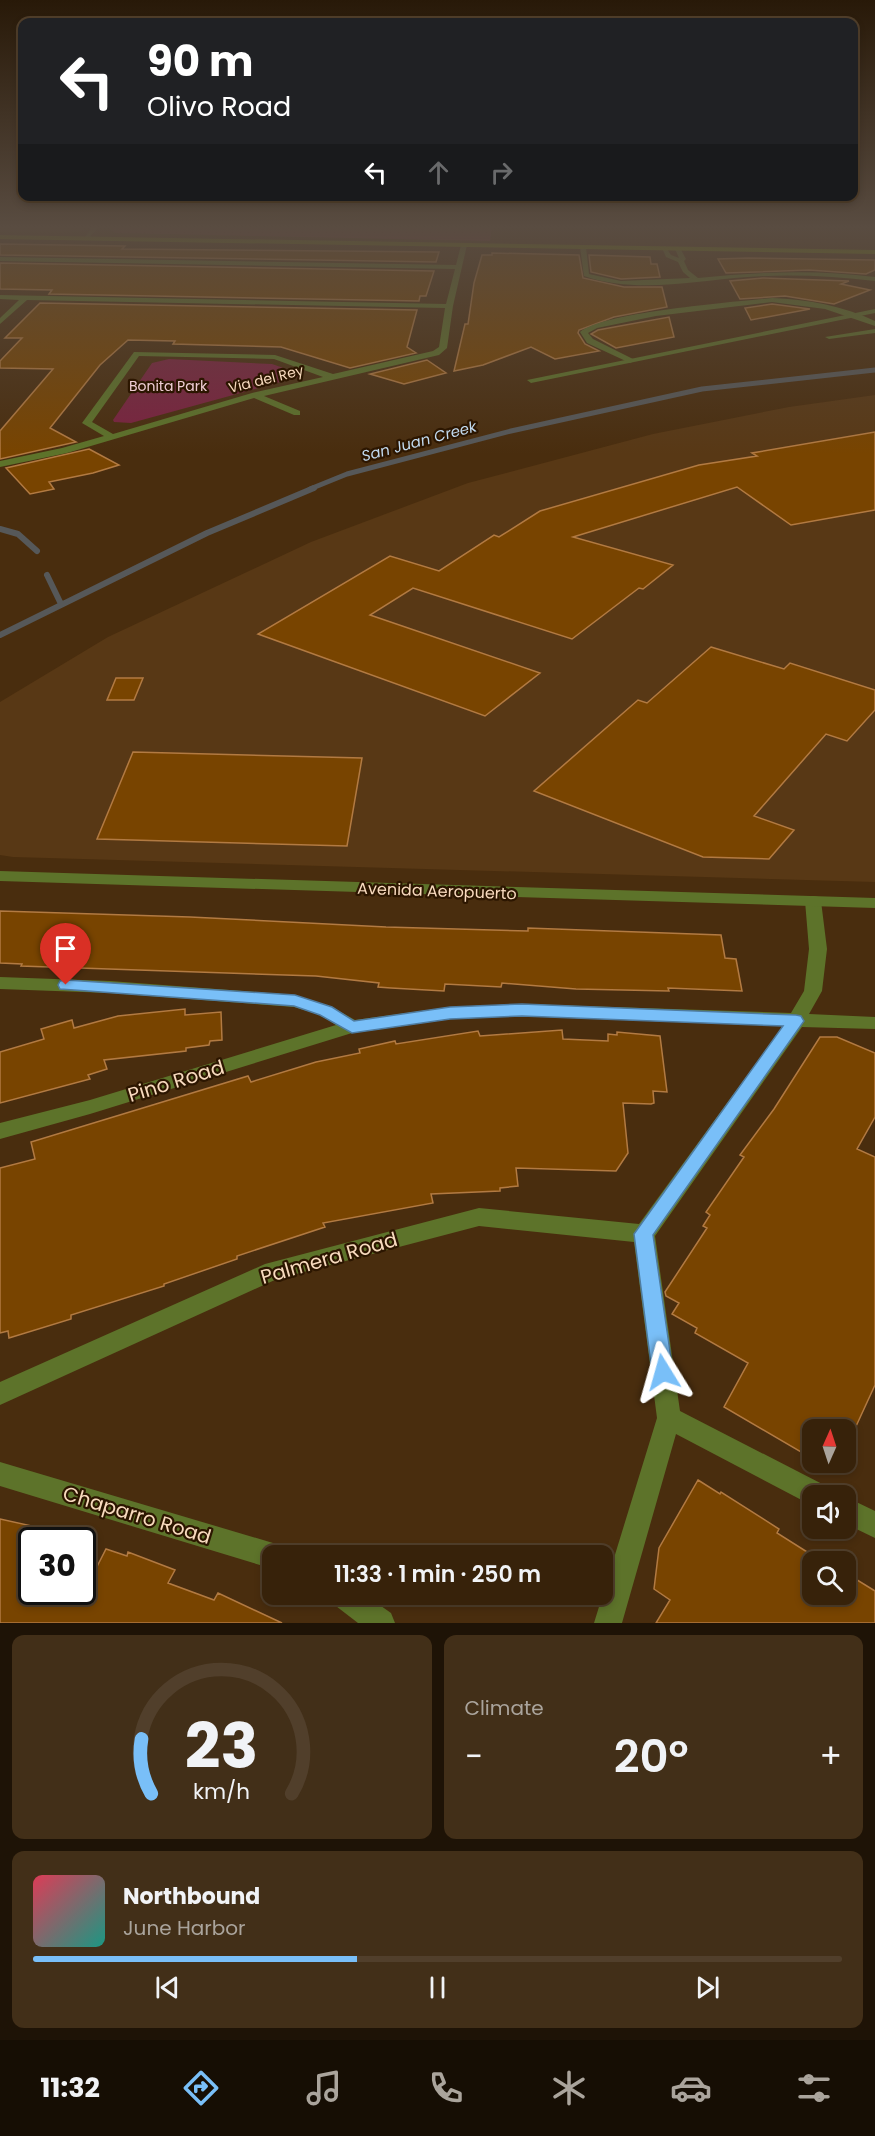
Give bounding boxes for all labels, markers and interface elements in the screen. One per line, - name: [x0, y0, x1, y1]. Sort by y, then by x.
- text: 90 m: [147, 32, 254, 91]
- icon: left: [48, 42, 126, 120]
- text: Olivo Road: [147, 88, 291, 125]
- icon: left: [359, 156, 392, 189]
- icon: ahead: [422, 156, 455, 189]
- icon: right: [485, 156, 518, 189]
- street label: Via del Rey: [226, 360, 306, 398]
- park label: Bonita Park: [129, 376, 208, 396]
- water label: San Juan Creek: [359, 415, 480, 466]
- street label: Avenida Aeropuerto: [357, 877, 517, 905]
- pin: [40, 923, 91, 985]
- icon: arrive: [49, 932, 82, 965]
- street label: Pino Road: [124, 1053, 228, 1109]
- street label: Palmera Road: [257, 1225, 401, 1291]
- position arrow: [631, 1340, 695, 1404]
- north arrow: [802, 1419, 856, 1473]
- map controls: [802, 1419, 856, 1605]
- street label: Chaparro Road: [59, 1479, 215, 1551]
- button: sound: [802, 1485, 856, 1539]
- speed limit sign: 30: [18, 1527, 96, 1605]
- button: search: [802, 1551, 856, 1605]
- text: 11:33 · 1 min · 250 m: [334, 1559, 541, 1590]
- text: Climate: [465, 1694, 544, 1722]
- text: 23: [185, 1702, 258, 1790]
- text: 20°: [614, 1725, 689, 1788]
- text: −: [465, 1733, 483, 1780]
- text: +: [819, 1733, 842, 1780]
- text: km/h: [193, 1776, 250, 1807]
- text: Northbound: [123, 1881, 260, 1912]
- text: June Harbor: [123, 1914, 246, 1942]
- icon: previous: [151, 1971, 184, 2004]
- icon: pause: [421, 1971, 454, 2004]
- icon: next: [691, 1971, 724, 2004]
- icon: directions: [180, 2067, 222, 2109]
- icon: music: [303, 2067, 345, 2109]
- icon: phone: [425, 2067, 467, 2109]
- icon: climate: [548, 2067, 590, 2109]
- icon: car: [670, 2067, 712, 2109]
- icon: filters: [793, 2067, 835, 2109]
- text: 11:32: [40, 2069, 100, 2106]

